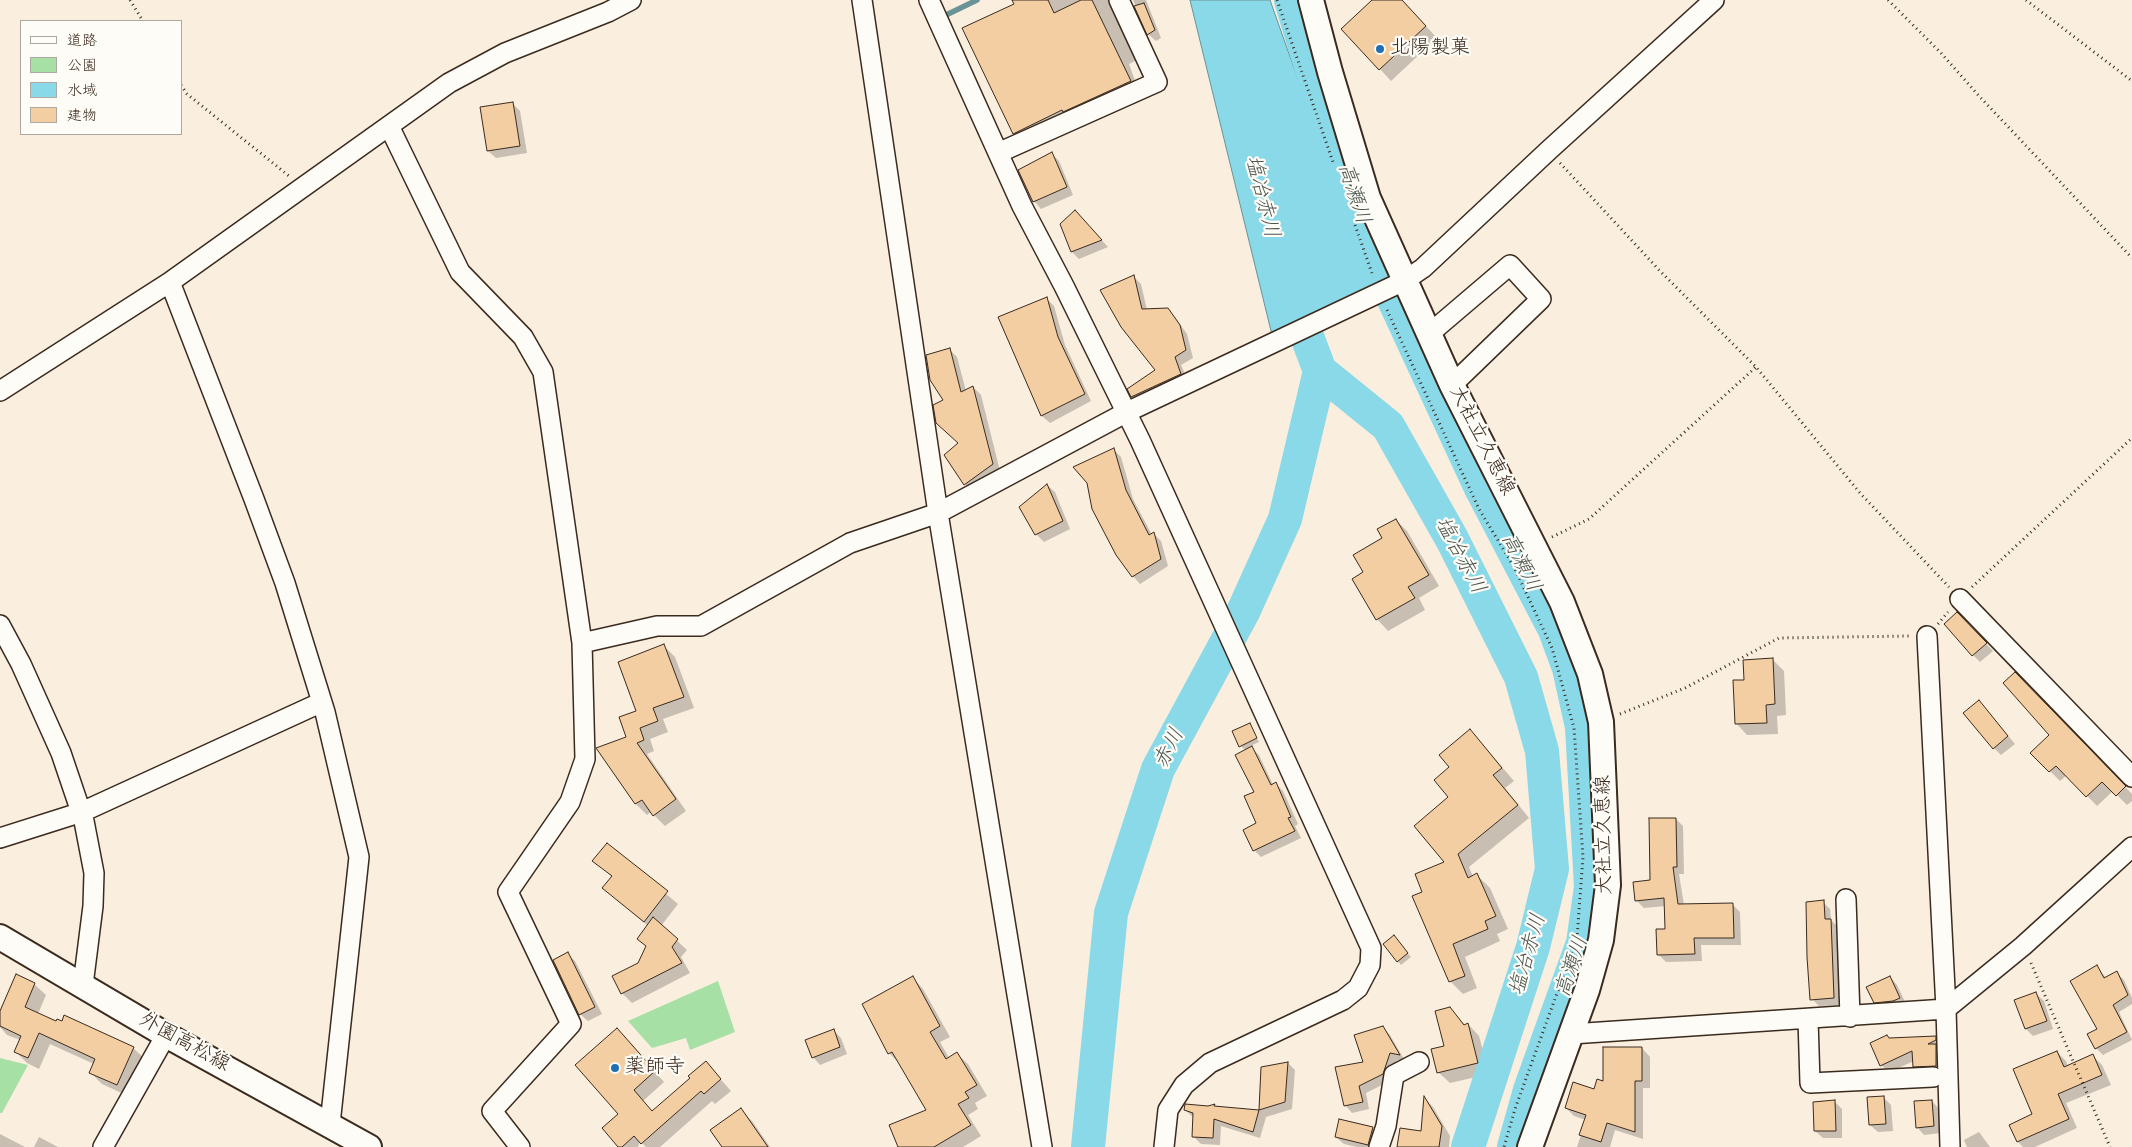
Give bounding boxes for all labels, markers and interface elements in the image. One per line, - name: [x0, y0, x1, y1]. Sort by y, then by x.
- legend: [20, 20, 182, 135]
- text: 道路: [67, 31, 97, 51]
- place label: 北陽製菓: [1390, 37, 1470, 61]
- marker: 北陽製菓: [1374, 43, 1386, 55]
- text: 公園: [67, 56, 97, 76]
- text: 水域: [67, 81, 97, 101]
- text: 建物: [67, 106, 97, 126]
- water label: 塩冶赤川: [1239, 153, 1283, 241]
- water label: 高瀬川: [1331, 160, 1375, 228]
- street label: 大社立久恵線: [1443, 382, 1519, 500]
- water label: 塩冶赤川: [1428, 513, 1490, 599]
- water label: 高瀬川: [1494, 529, 1546, 597]
- water label: 赤川: [1149, 725, 1191, 773]
- street label: 大社立久恵線: [1592, 775, 1618, 895]
- water label: 塩冶赤川: [1505, 911, 1553, 999]
- water label: 高瀬川: [1551, 933, 1595, 1001]
- street label: 外園高松線: [134, 1008, 234, 1078]
- place label: 薬師寺: [625, 1056, 685, 1080]
- marker: 薬師寺: [609, 1062, 621, 1074]

